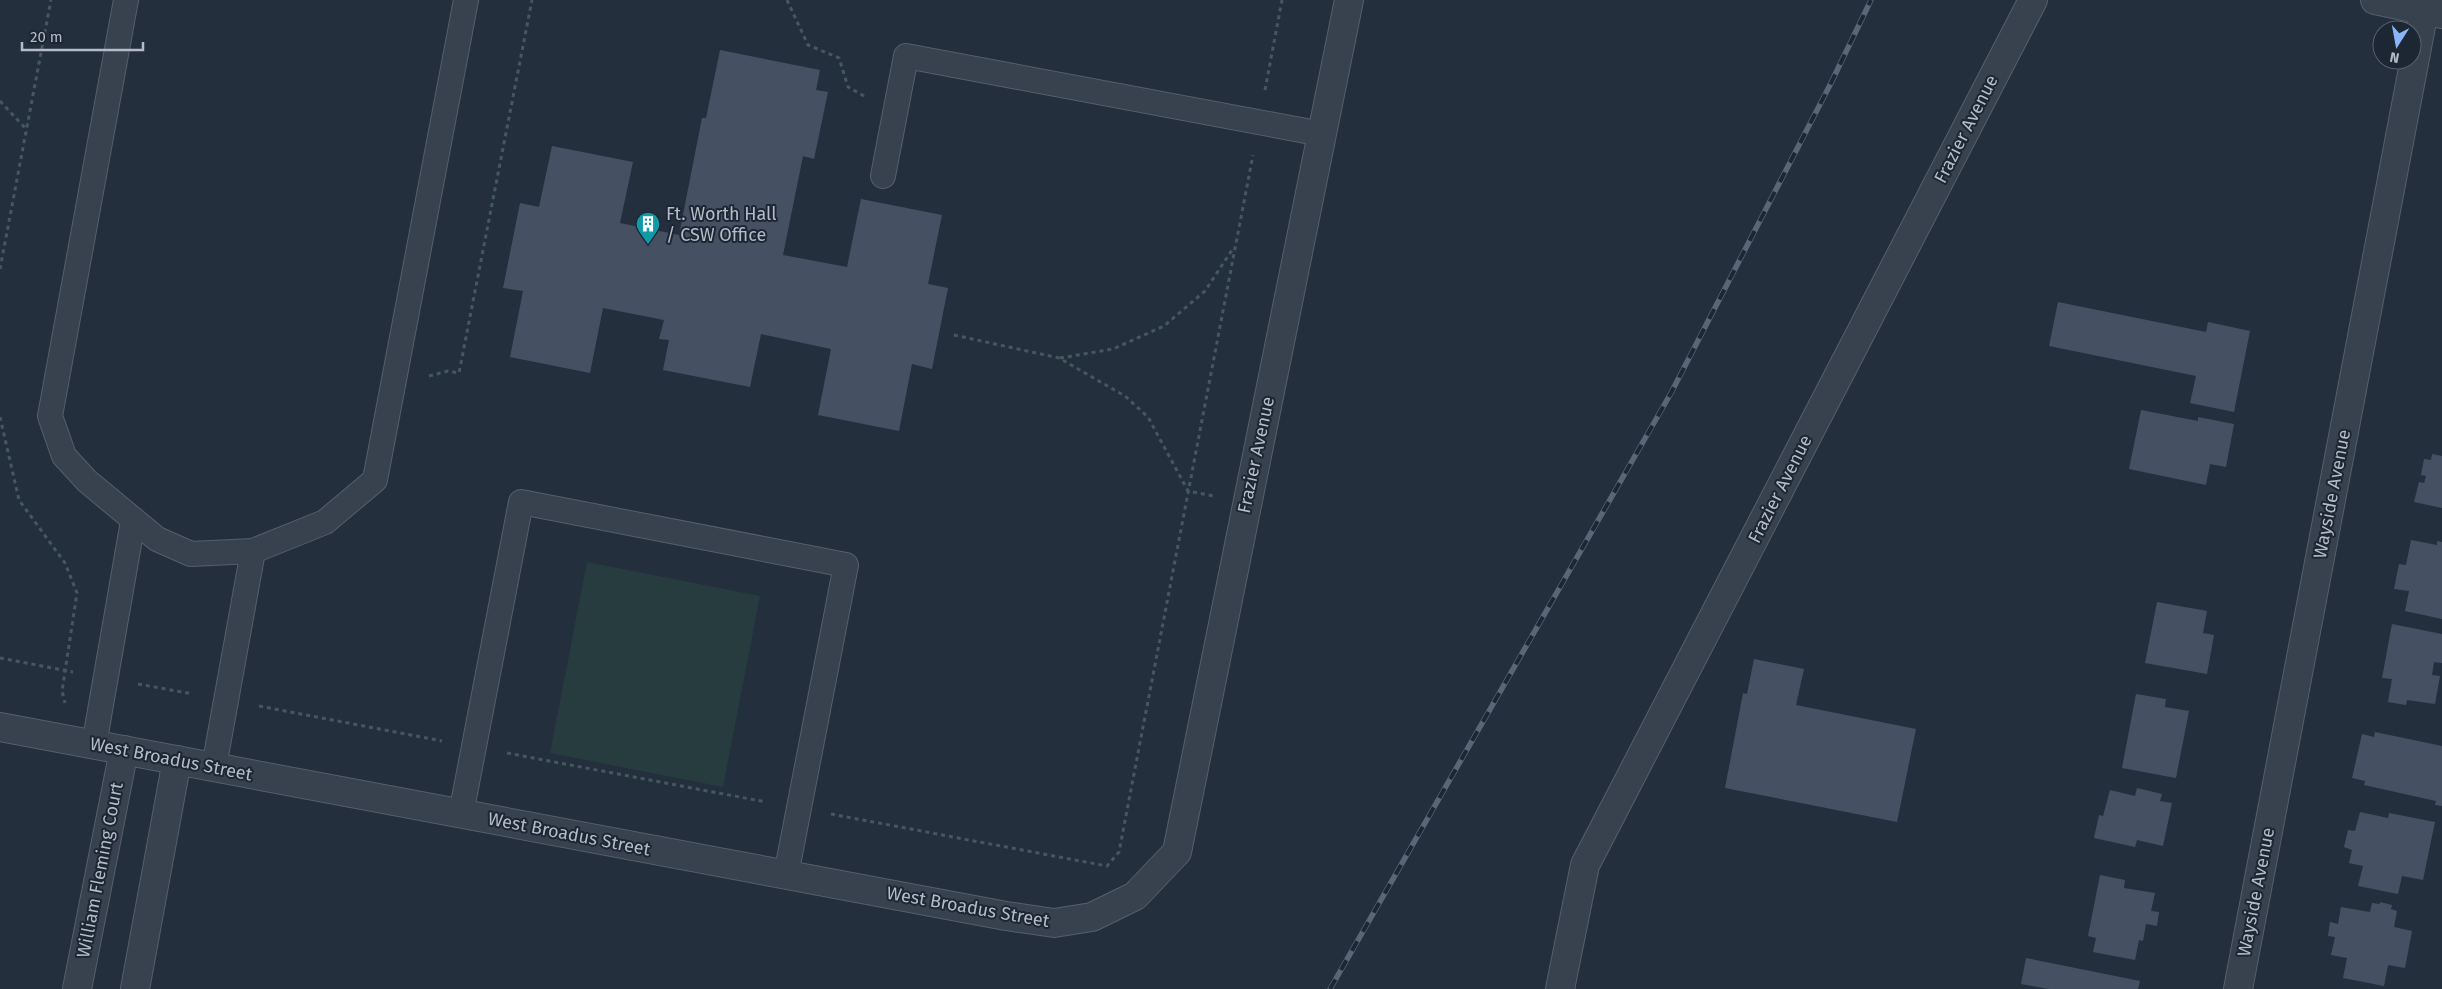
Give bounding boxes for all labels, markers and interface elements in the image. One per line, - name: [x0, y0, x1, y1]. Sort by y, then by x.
- scale bar: [22, 20, 144, 52]
- north arrow: [2372, 20, 2422, 70]
- text: 20 m: [30, 28, 63, 46]
- text: N: [2388, 48, 2401, 67]
- street label: Frazier Avenue: [1929, 71, 2003, 187]
- place label: Ft. Worth Hall / CSW Office: [666, 203, 777, 246]
- building icon: Ft. Worth Hall / CSW Office: [635, 211, 661, 245]
- street label: Frazier Avenue: [1233, 395, 1279, 515]
- street label: Wayside Avenue: [2309, 428, 2355, 560]
- street label: Frazier Avenue: [1743, 431, 1817, 547]
- street label: West Broadus Street: [88, 732, 255, 786]
- street label: William Fleming Court: [72, 780, 128, 960]
- street label: West Broadus Street: [486, 807, 653, 861]
- street label: Wayside Avenue: [2233, 826, 2279, 958]
- street label: West Broadus Street: [885, 882, 1052, 932]

